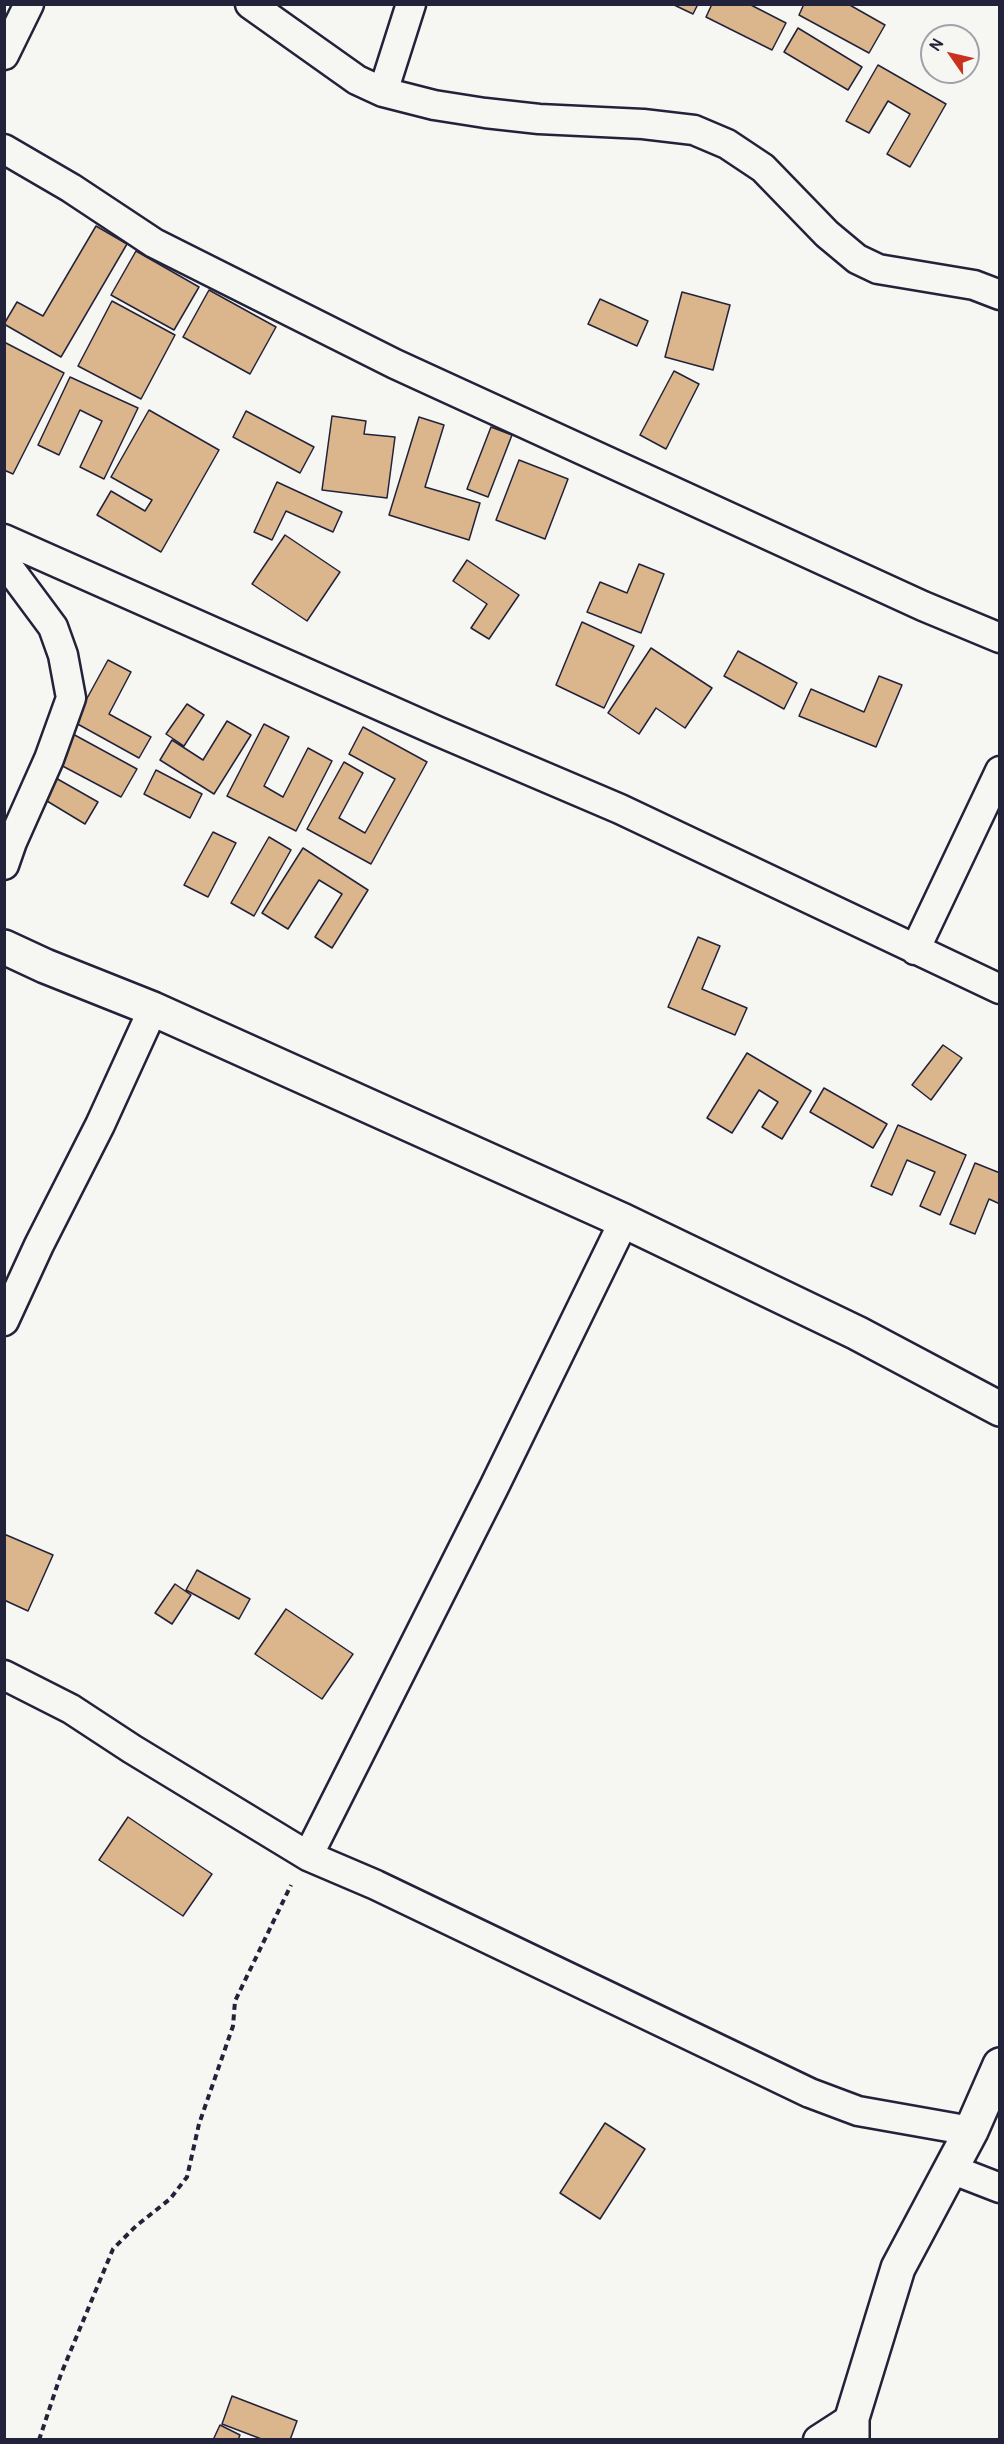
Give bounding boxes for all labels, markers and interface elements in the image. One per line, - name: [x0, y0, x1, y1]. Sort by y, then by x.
- north arrow: [920, 24, 980, 84]
- text: N: [925, 35, 948, 55]

